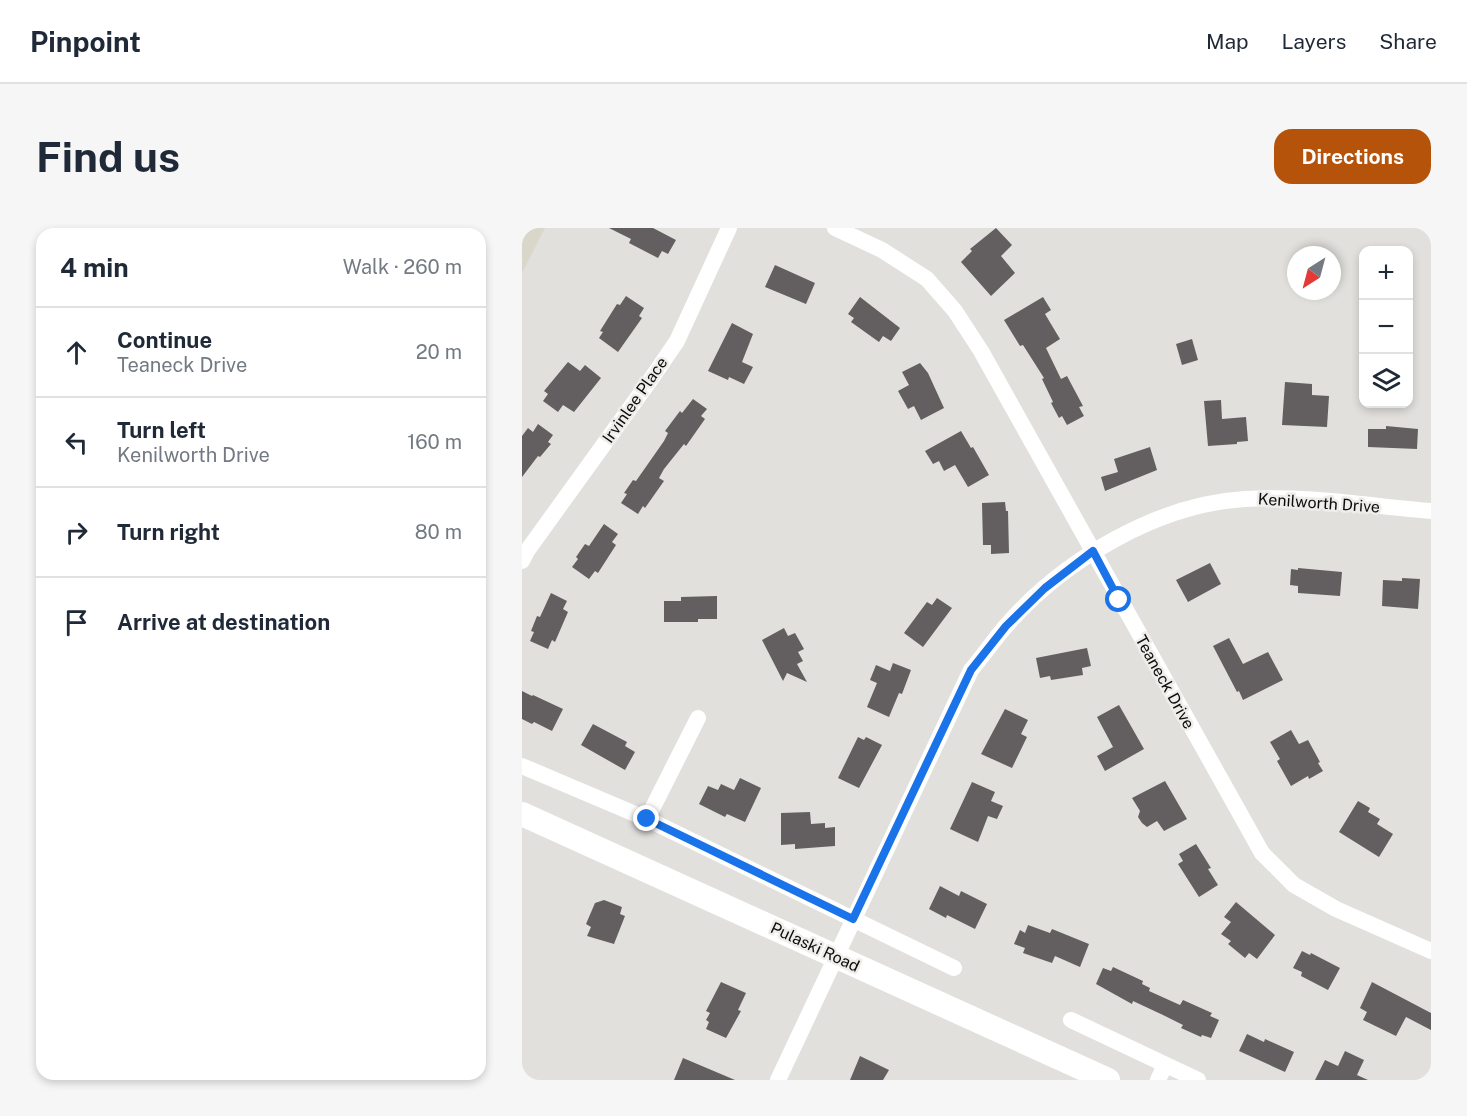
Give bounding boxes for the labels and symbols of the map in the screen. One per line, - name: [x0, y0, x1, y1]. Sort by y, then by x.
- north arrow: [1287, 246, 1341, 300]
- street label: Irvinlee Place: [598, 353, 672, 447]
- street label: Kenilworth Drive: [1257, 489, 1381, 517]
- route start: [1105, 586, 1131, 612]
- street label: Teaneck Drive: [1131, 632, 1199, 732]
- route end: [633, 805, 659, 831]
- street label: Pulaski Road: [768, 918, 862, 976]

